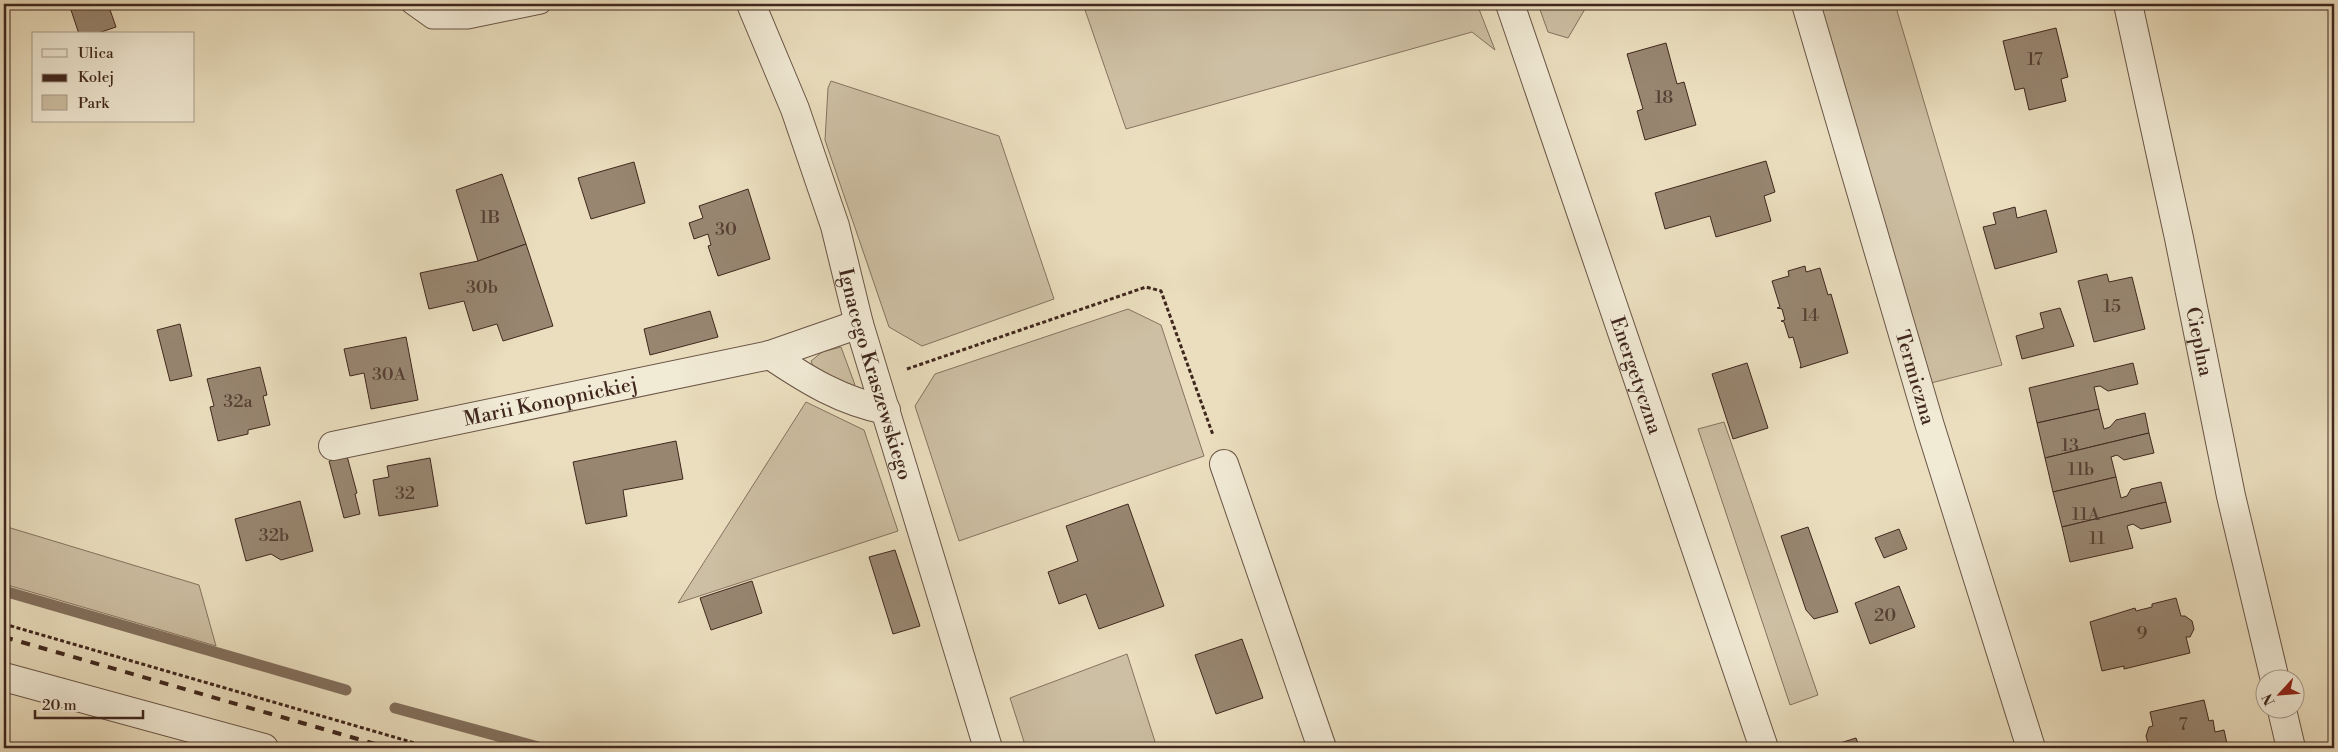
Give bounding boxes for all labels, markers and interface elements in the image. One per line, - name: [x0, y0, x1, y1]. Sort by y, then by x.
- legend: [32, 32, 195, 122]
- text: Ulica: [78, 44, 114, 63]
- house number: 17: [2027, 48, 2043, 71]
- text: Kolej: [78, 68, 114, 87]
- house number: 18: [1655, 86, 1673, 109]
- text: Park: [78, 94, 110, 113]
- house number: 1B: [480, 206, 500, 229]
- house number: 30: [715, 218, 737, 241]
- street label: Ignacego Kraszewskiego: [832, 266, 917, 483]
- house number: 30b: [466, 276, 498, 299]
- house number: 15: [2103, 295, 2121, 318]
- house number: 14: [1801, 304, 1819, 327]
- street label: Cieplna: [2179, 305, 2218, 379]
- street label: Energetyczna: [1604, 313, 1667, 438]
- street label: Termiczna: [1889, 327, 1940, 429]
- house number: 30A: [372, 363, 407, 386]
- street label: Marii Konopnickiej: [461, 372, 640, 432]
- house number: 32a: [223, 390, 254, 413]
- house number: 13: [2061, 434, 2079, 457]
- house number: 11b: [2068, 458, 2094, 481]
- house number: 32: [395, 482, 415, 505]
- house number: 11A: [2072, 503, 2101, 526]
- house number: 32b: [259, 524, 289, 547]
- house number: 11: [2089, 527, 2105, 550]
- house number: 20: [1874, 604, 1896, 627]
- house number: 9: [2137, 622, 2148, 645]
- north arrow: [2256, 670, 2306, 720]
- scale bar: [35, 687, 142, 719]
- text: N: [2259, 690, 2280, 708]
- text: 20 m: [42, 696, 77, 715]
- house number: 7: [2178, 713, 2188, 736]

